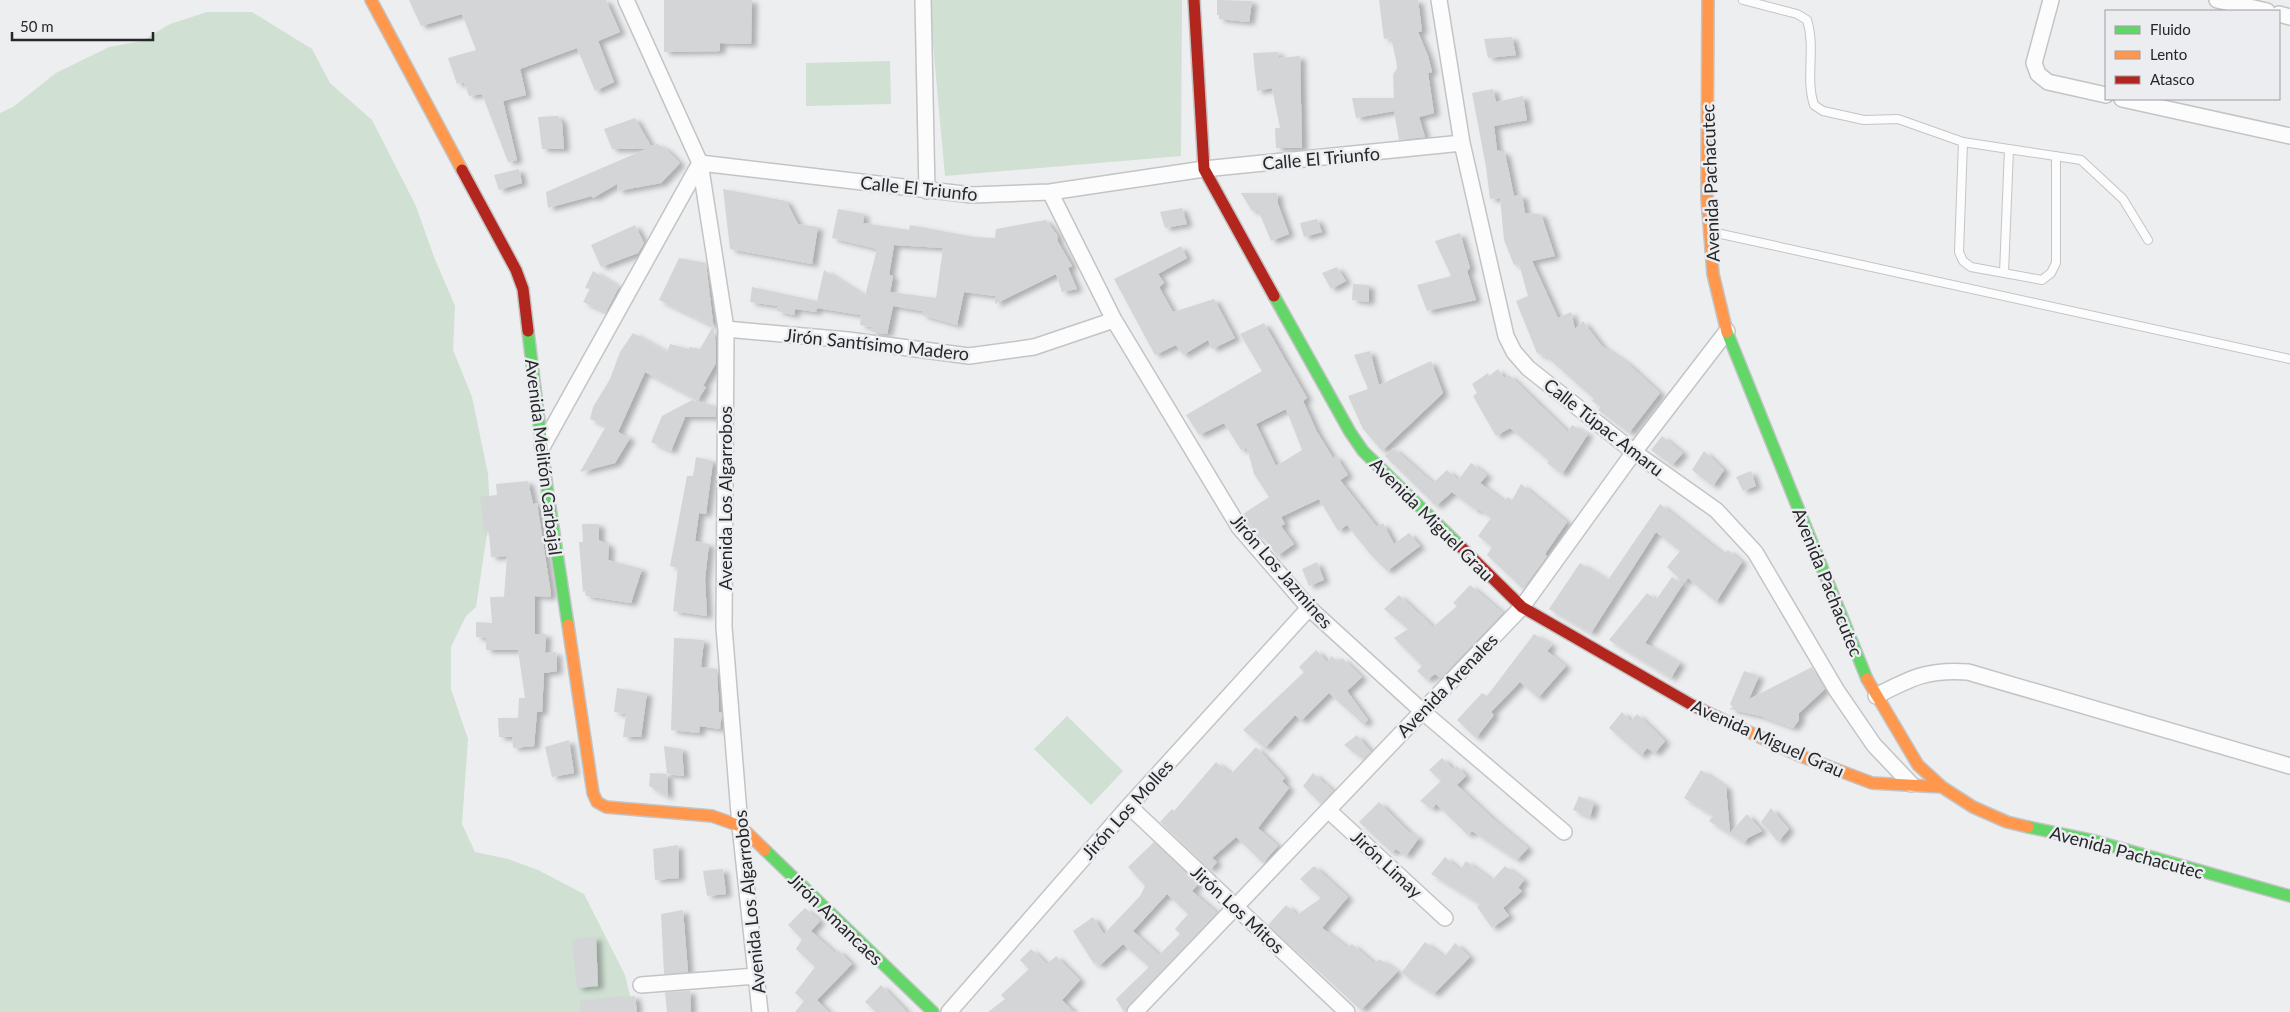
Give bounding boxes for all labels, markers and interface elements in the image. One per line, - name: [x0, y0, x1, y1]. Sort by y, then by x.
- scale bar: [12, 10, 154, 42]
- legend: [2105, 10, 2280, 100]
- text: 50 m: [20, 17, 54, 35]
- text: Fluido: [2150, 20, 2191, 38]
- text: Lento: [2150, 45, 2187, 63]
- text: Atasco: [2150, 70, 2195, 88]
- street label: Avenida Pachacutec: [1696, 103, 1724, 262]
- street label: Calle El Triunfo: [1261, 142, 1381, 174]
- street label: Calle El Triunfo: [859, 171, 979, 205]
- street label: Jirón Santísimo Madero: [784, 323, 970, 365]
- street label: Avenida Melitón Carbajal: [521, 357, 567, 557]
- street label: Calle Túpac Amaru: [1540, 373, 1668, 481]
- street label: Avenida Los Algarrobos: [714, 406, 736, 590]
- street label: Avenida Miguel Grau: [1366, 453, 1498, 585]
- street label: Avenida Pachacutec: [1788, 505, 1868, 660]
- street label: Jirón Los Jazmines: [1226, 509, 1338, 633]
- street label: Avenida Arenales: [1392, 628, 1502, 741]
- street label: Avenida Miguel Grau: [1688, 694, 1848, 782]
- street label: Jirón Los Molles: [1077, 755, 1178, 863]
- street label: Avenida Los Algarrobos: [728, 809, 770, 995]
- street label: Avenida Pachacutec: [2048, 821, 2207, 883]
- street label: Jirón Limay: [1347, 826, 1428, 903]
- street label: Jirón Los Mitos: [1187, 860, 1289, 958]
- street label: Jirón Amancaes: [784, 868, 888, 970]

